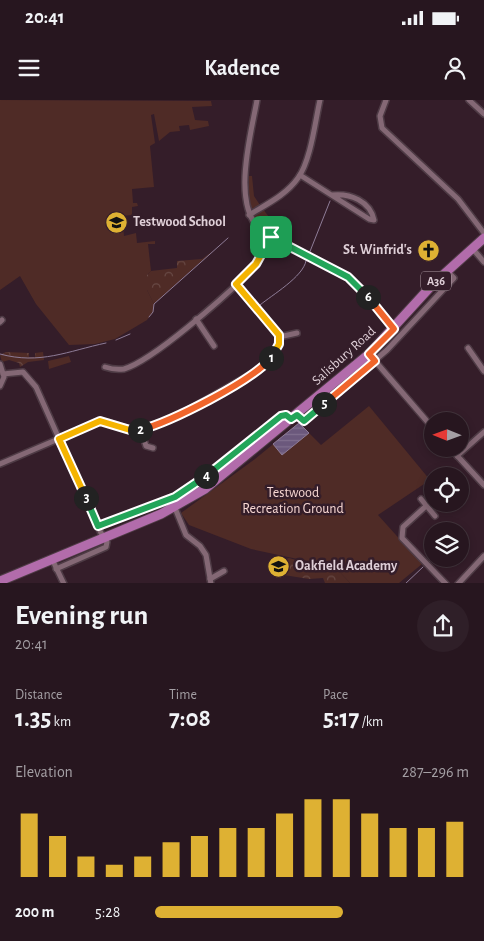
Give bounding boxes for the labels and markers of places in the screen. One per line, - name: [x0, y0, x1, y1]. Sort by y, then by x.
- school or university icon: Testwood School: [105, 210, 129, 234]
- place label: Testwood School: [133, 215, 226, 229]
- pin: [250, 216, 292, 258]
- church icon: St. Winfrid's: [416, 238, 440, 262]
- place label: St. Winfrid's: [343, 243, 412, 257]
- pin: 6: [356, 284, 380, 310]
- pin: 1: [258, 346, 284, 370]
- pin: 5: [312, 392, 336, 416]
- pin: 2: [128, 418, 152, 442]
- pin: 4: [194, 464, 218, 488]
- pin: 3: [74, 486, 98, 510]
- school or university icon: Oakfield Academy: [267, 554, 291, 578]
- place label: Oakfield Academy: [295, 559, 398, 573]

